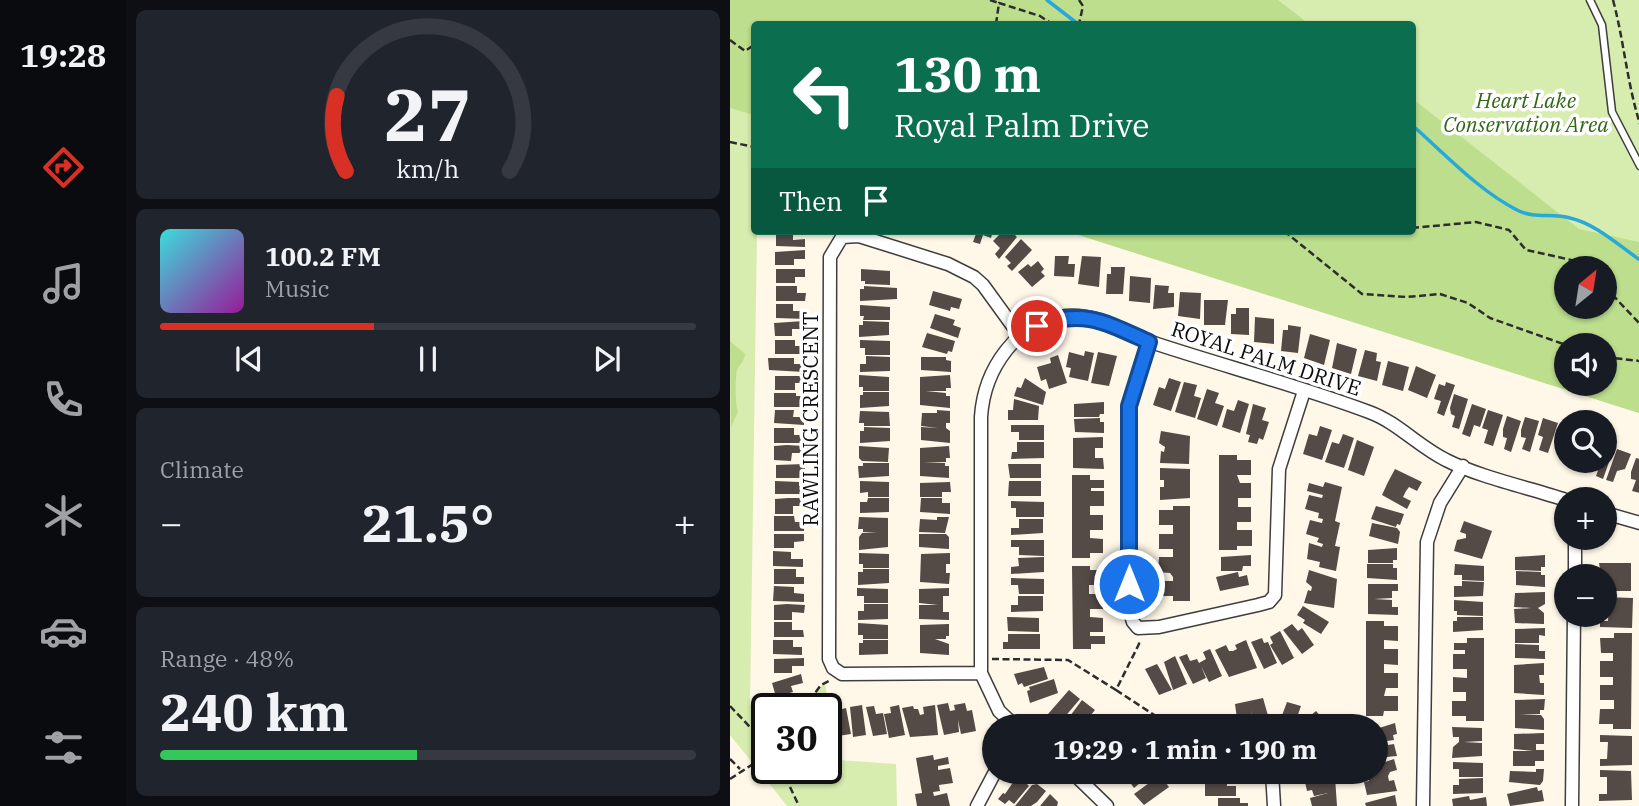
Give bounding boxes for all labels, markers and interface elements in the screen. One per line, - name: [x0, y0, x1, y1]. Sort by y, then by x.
- text: 19:28: [20, 34, 106, 76]
- text: 130 m: [894, 42, 1041, 105]
- icon: left: [779, 49, 870, 140]
- text: 27: [384, 66, 472, 161]
- park label: Heart Lake Conservation Area: [1443, 86, 1609, 138]
- text: Royal Palm Drive: [894, 104, 1149, 146]
- icon: directions: [39, 143, 88, 192]
- text: km/h: [396, 151, 460, 184]
- icon: arrive: [857, 182, 895, 220]
- text: Then: [779, 184, 843, 218]
- text: 100.2 FM: [265, 239, 381, 273]
- north arrow: [1554, 256, 1617, 318]
- map controls: [1554, 256, 1617, 627]
- icon: music: [39, 259, 88, 308]
- text: Music: [265, 273, 330, 303]
- pin: [1007, 296, 1067, 356]
- icon: arrive: [1018, 307, 1056, 345]
- street label: RAWLING CRESCENT: [796, 311, 824, 527]
- street label: ROYAL PALM DRIVE: [1168, 314, 1365, 402]
- button: sound: [1554, 333, 1617, 396]
- icon: previous: [230, 340, 268, 378]
- icon: pause: [409, 340, 447, 378]
- icon: next: [588, 340, 626, 378]
- icon: phone: [39, 375, 88, 424]
- button: search: [1554, 410, 1617, 473]
- text: Climate: [160, 454, 244, 484]
- button: +: [1554, 487, 1617, 550]
- text: 21.5°: [362, 489, 494, 556]
- icon: climate: [39, 491, 88, 540]
- text: −: [160, 498, 183, 547]
- text: +: [673, 498, 696, 547]
- position arrow: [1092, 547, 1166, 621]
- button: −: [1554, 564, 1617, 627]
- icon: car: [39, 607, 88, 656]
- text: Range · 48%: [160, 643, 294, 673]
- text: 240 km: [160, 678, 349, 745]
- speed limit sign: 30: [751, 693, 842, 784]
- icon: filters: [39, 723, 88, 772]
- text: 19:29 · 1 min · 190 m: [1053, 732, 1317, 766]

